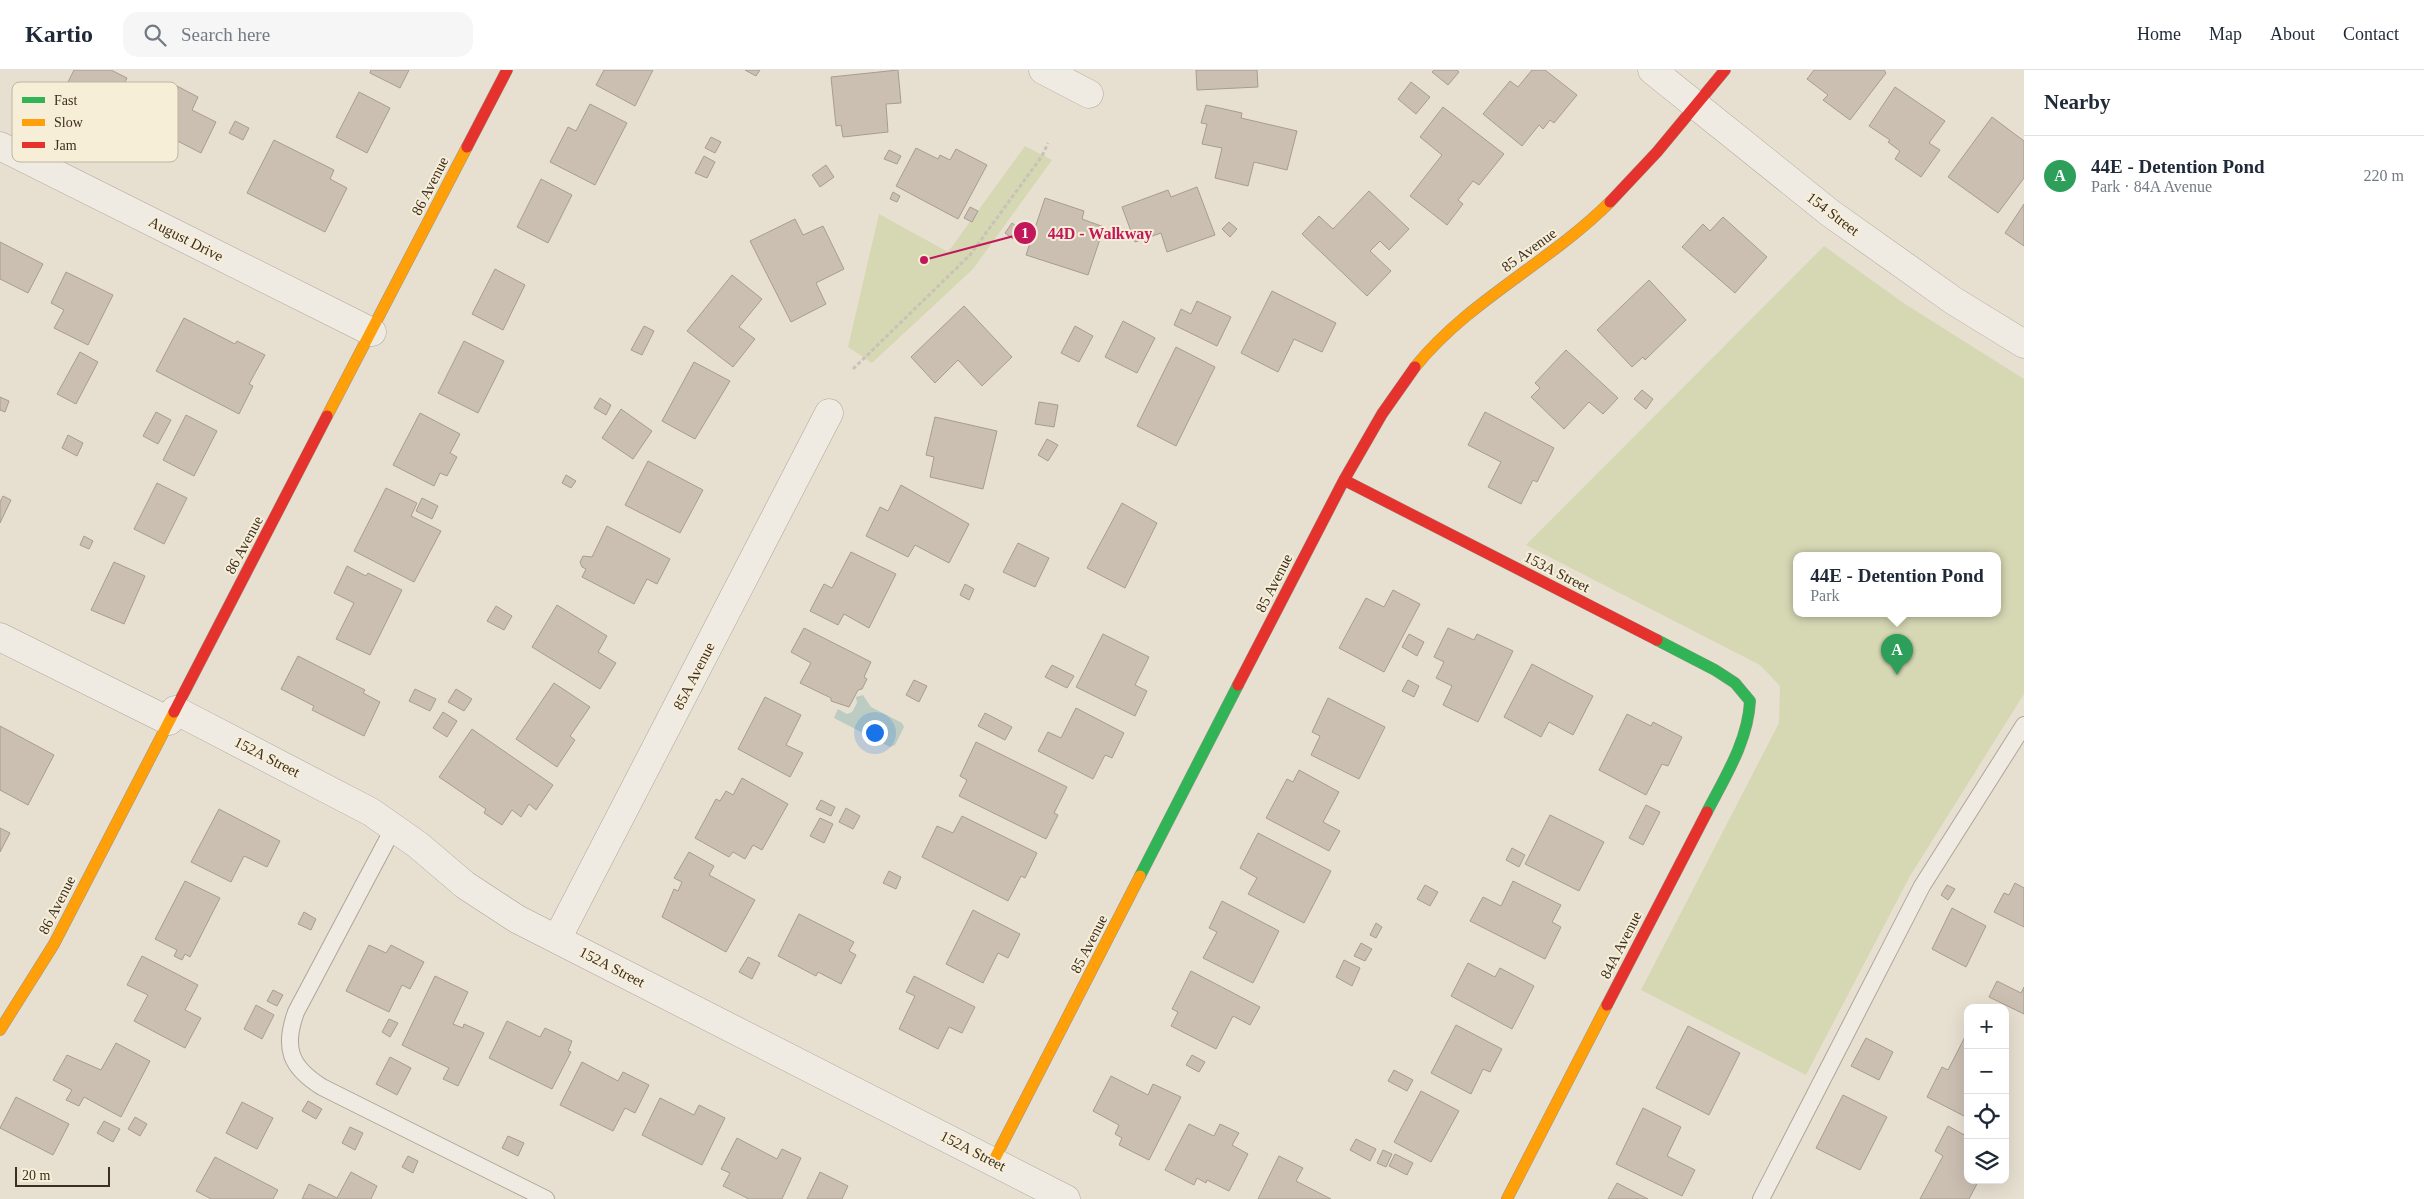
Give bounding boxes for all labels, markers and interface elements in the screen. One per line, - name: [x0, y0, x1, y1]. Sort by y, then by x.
- search box: [123, 12, 473, 57]
- text: Kartio: [25, 21, 93, 47]
- icon: search: [141, 21, 169, 49]
- text: Search here: [181, 24, 270, 45]
- text: Home: [2137, 24, 2181, 44]
- text: Map: [2209, 24, 2242, 44]
- text: About: [2270, 24, 2315, 44]
- text: Contact: [2343, 24, 2399, 44]
- legend: [12, 82, 178, 162]
- text: Nearby: [2044, 90, 2111, 114]
- text: Fast: [54, 93, 77, 108]
- text: Slow: [54, 115, 84, 130]
- text: Jam: [54, 138, 77, 153]
- street label: 86 Avenue: [408, 154, 452, 218]
- text: 44E - Detention Pond: [2091, 156, 2265, 177]
- text: A: [2054, 167, 2066, 184]
- text: 220 m: [2364, 167, 2404, 184]
- text: Park · 84A Avenue: [2091, 178, 2212, 195]
- street label: 154 Street: [1804, 189, 1863, 239]
- street label: August Drive: [146, 213, 226, 265]
- callout: 44D - Walkway: [1013, 217, 1163, 248]
- text: 1: [1021, 225, 1029, 241]
- text: 44D - Walkway: [1048, 225, 1152, 243]
- street label: 85 Avenue: [1499, 225, 1560, 275]
- street label: 86 Avenue: [222, 513, 266, 577]
- street label: 153A Street: [1522, 549, 1593, 596]
- street label: 85 Avenue: [1252, 551, 1296, 615]
- popup: [1793, 552, 2001, 617]
- text: 44E - Detention Pond: [1810, 565, 1984, 586]
- text: Park: [1810, 587, 1840, 604]
- pin: A: [1881, 634, 1913, 675]
- street label: 85A Avenue: [670, 639, 718, 712]
- your location: [862, 720, 888, 746]
- street label: 152A Street: [232, 734, 303, 781]
- street label: 86 Avenue: [35, 873, 79, 937]
- street label: 84A Avenue: [1597, 908, 1645, 981]
- street label: 85 Avenue: [1067, 912, 1111, 976]
- street label: 152A Street: [577, 944, 648, 991]
- map controls: [1964, 1004, 2009, 1184]
- button: +: [1964, 1004, 2009, 1049]
- button: −: [1964, 1049, 2009, 1094]
- button: locate: [1964, 1094, 2009, 1139]
- street label: 152A Street: [938, 1128, 1009, 1175]
- button: layers: [1964, 1139, 2009, 1184]
- scale bar: [15, 1164, 110, 1187]
- text: 20 m: [22, 1168, 50, 1183]

